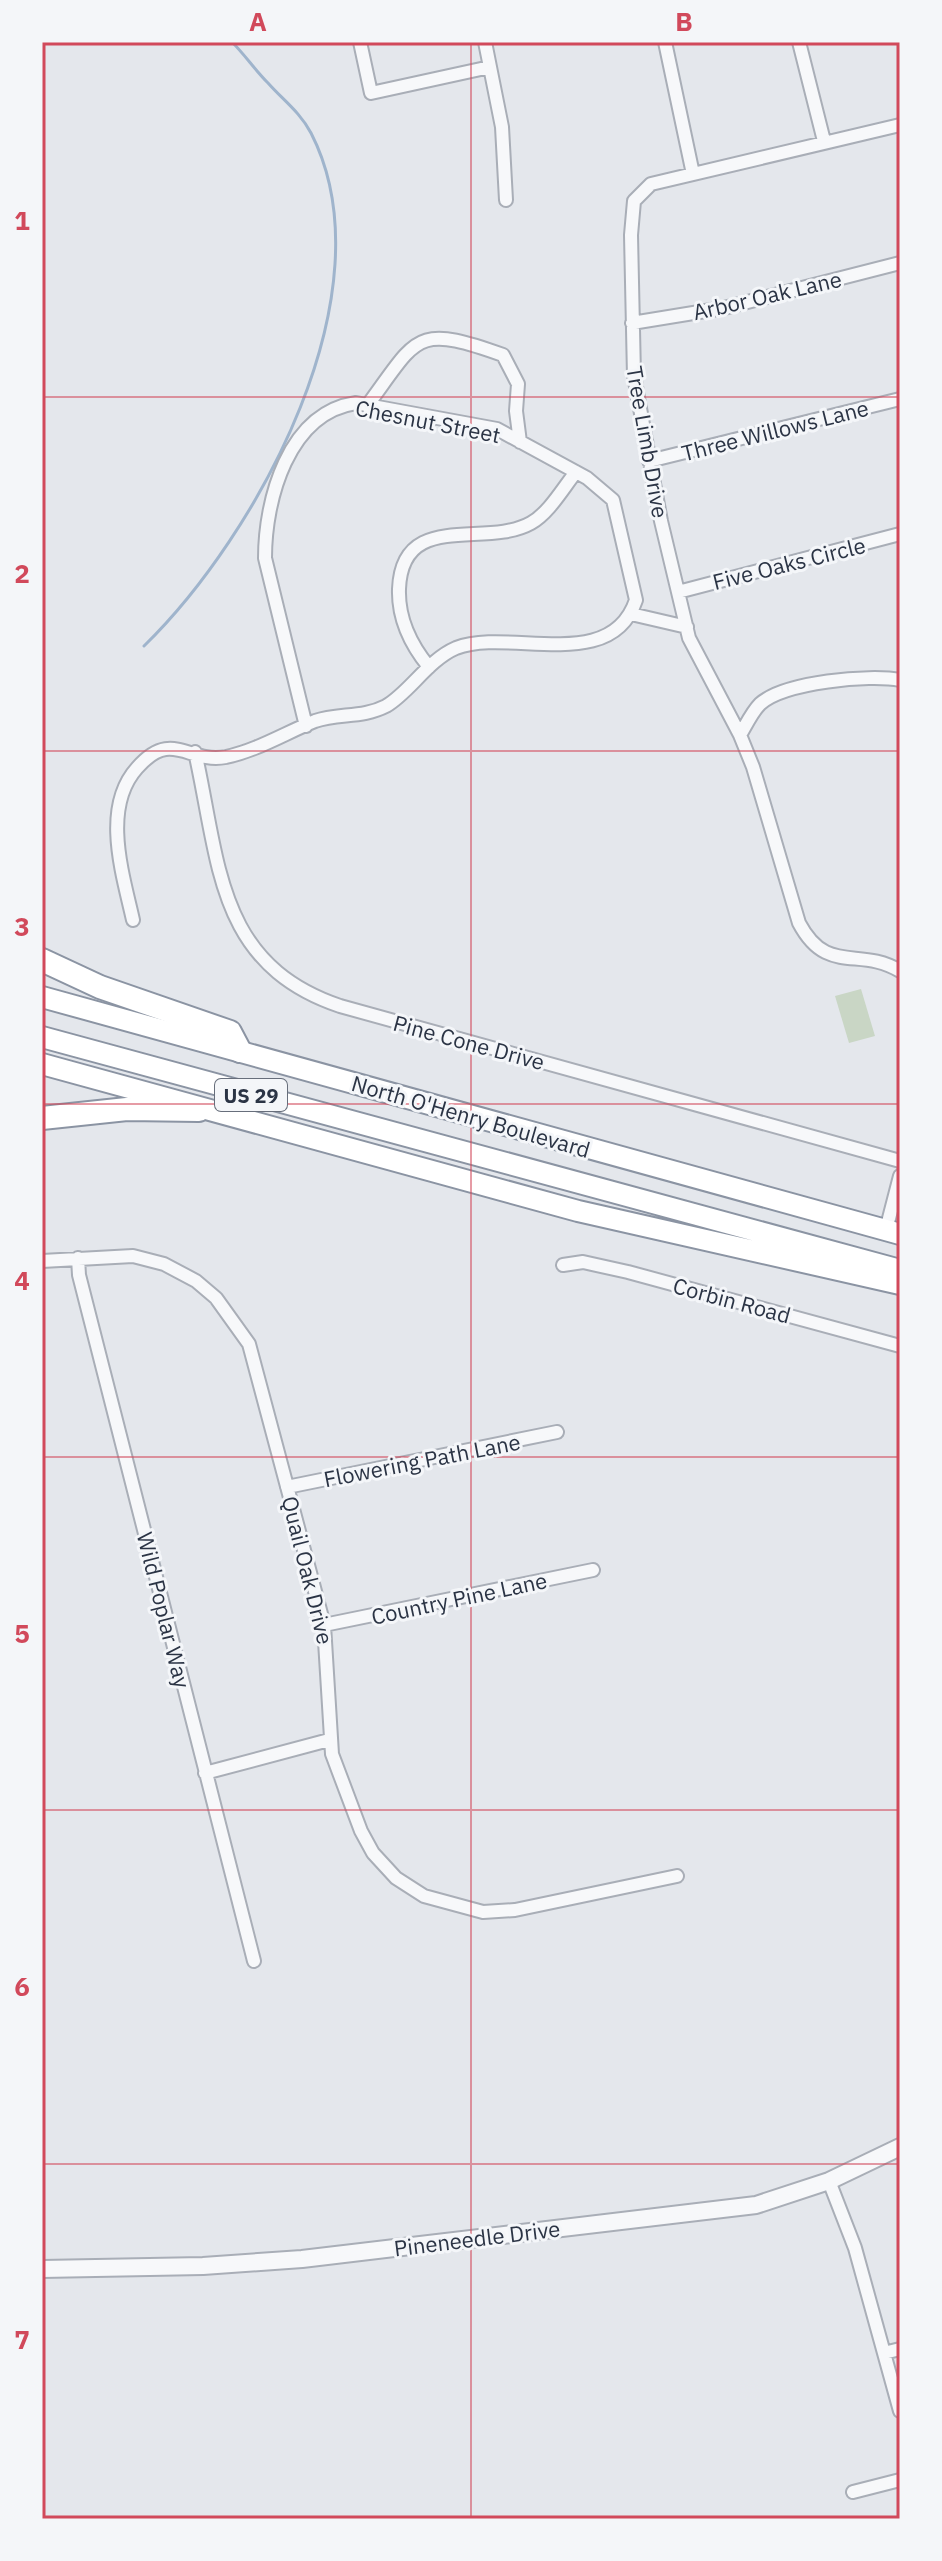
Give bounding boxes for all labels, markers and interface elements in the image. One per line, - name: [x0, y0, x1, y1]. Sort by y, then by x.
- text: A: [249, 4, 267, 38]
- text: B: [675, 4, 693, 38]
- text: 1: [14, 203, 30, 237]
- street label: Arbor Oak Lane: [690, 264, 844, 326]
- street label: Tree Limb Drive: [620, 364, 676, 520]
- street label: Chesnut Street: [353, 393, 503, 449]
- street label: Three Willows Lane: [679, 393, 871, 467]
- street label: Five Oaks Circle: [710, 530, 868, 596]
- text: 2: [14, 556, 30, 590]
- text: 3: [14, 909, 30, 943]
- street label: Pine Cone Drive: [390, 1008, 548, 1076]
- street label: North O'Henry Boulevard: [348, 1068, 594, 1164]
- road number: US 29: [215, 1079, 287, 1111]
- text: 4: [14, 1263, 30, 1297]
- street label: Corbin Road: [670, 1270, 794, 1330]
- street label: Flowering Path Lane: [321, 1427, 523, 1493]
- street label: Quail Oak Drive: [276, 1493, 340, 1647]
- street label: Wild Poplar Way: [131, 1529, 197, 1691]
- street label: Country Pine Lane: [368, 1565, 550, 1631]
- text: 5: [14, 1616, 30, 1650]
- text: 6: [14, 1969, 30, 2003]
- street label: Pineneedle Drive: [392, 2213, 562, 2263]
- text: 7: [14, 2322, 30, 2356]

